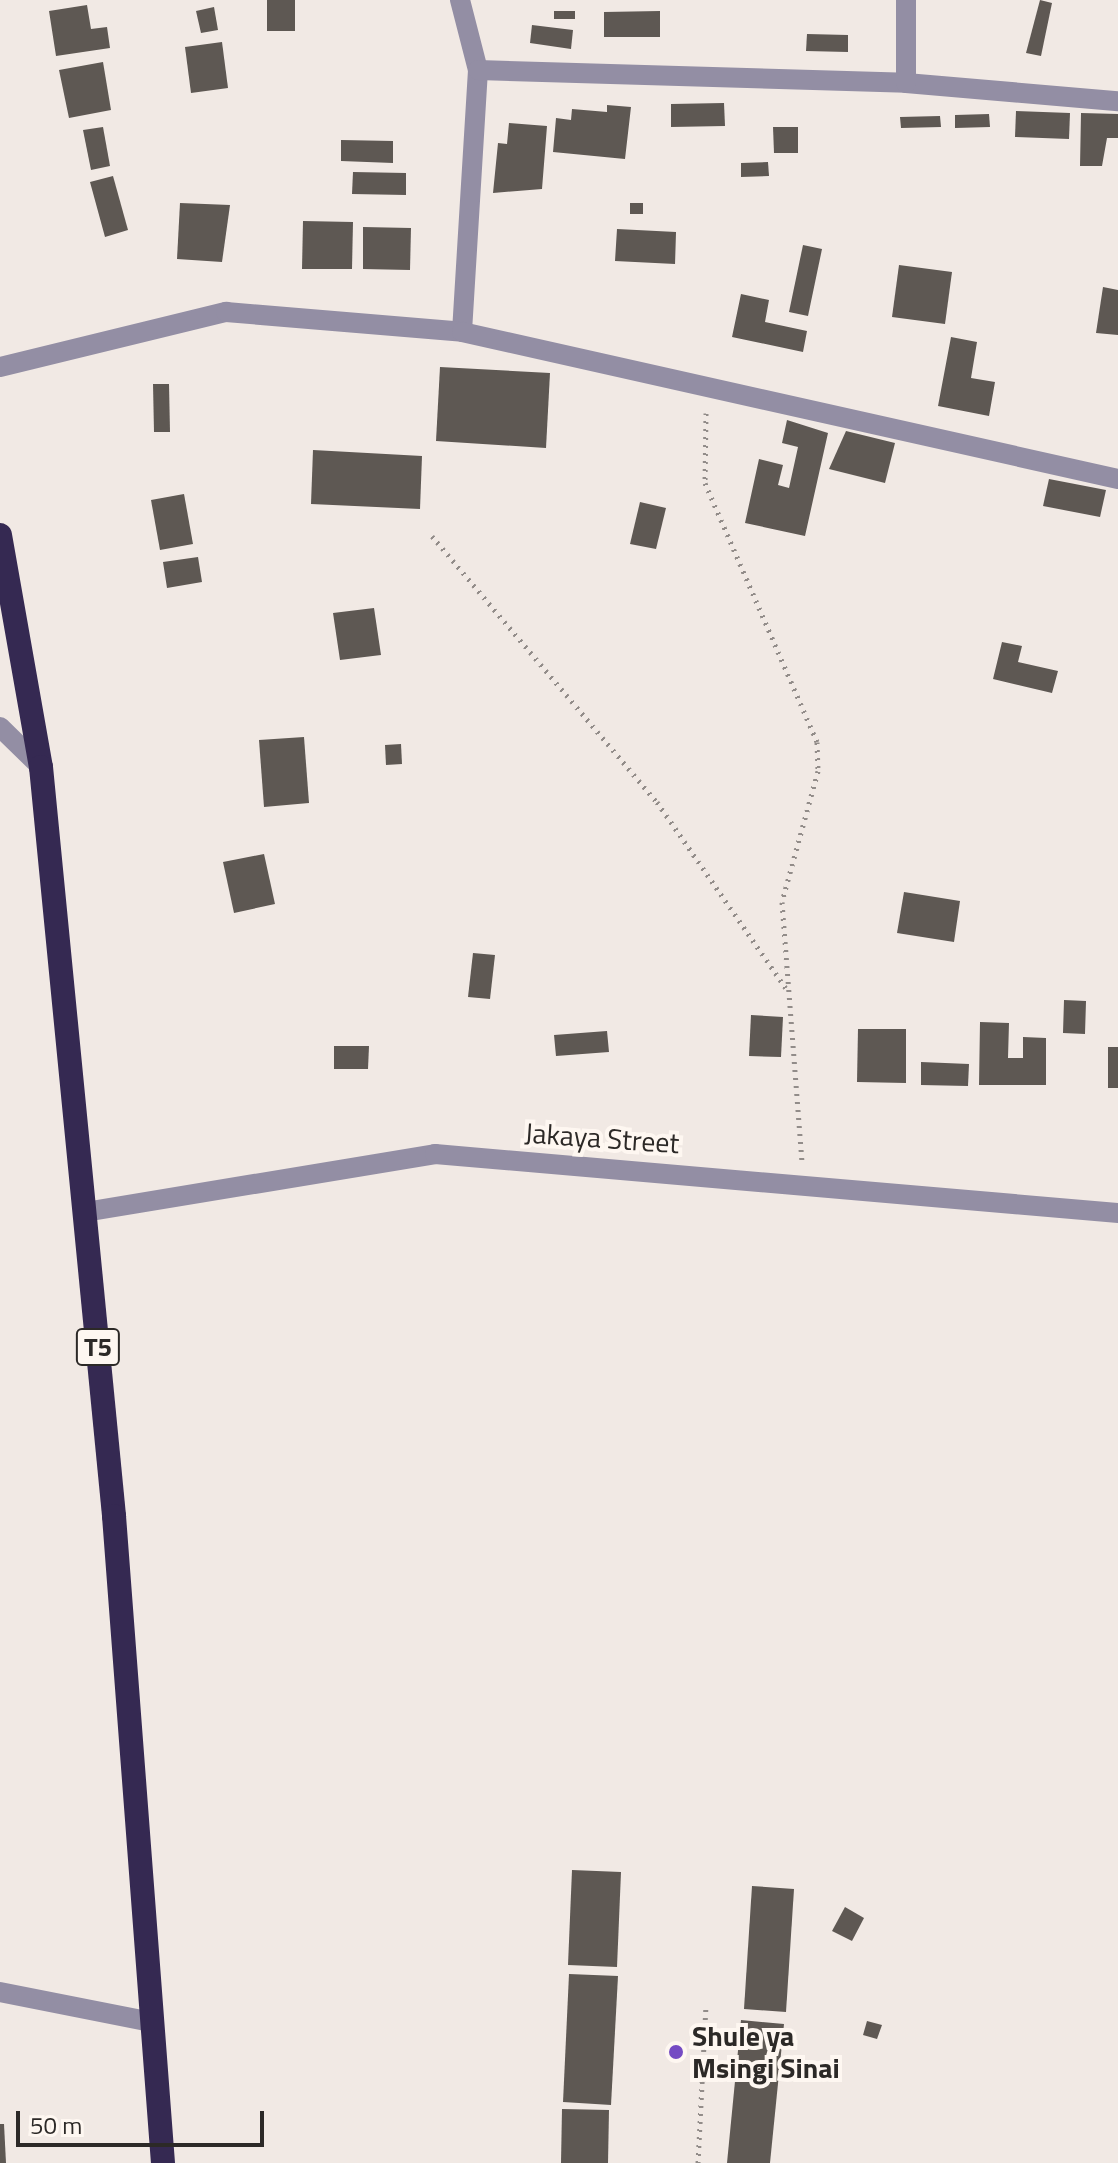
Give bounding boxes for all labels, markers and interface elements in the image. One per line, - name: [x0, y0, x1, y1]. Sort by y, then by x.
- street label: Jakaya Street: [524, 1116, 680, 1160]
- road number: T5: [74, 1325, 122, 1369]
- place label: Shule ya Msingi Sinai: [692, 2019, 840, 2085]
- marker: Shule ya Msingi Sinai: [667, 2043, 685, 2061]
- scale bar: [20, 2095, 268, 2145]
- text: 50 m: [30, 2107, 82, 2143]

